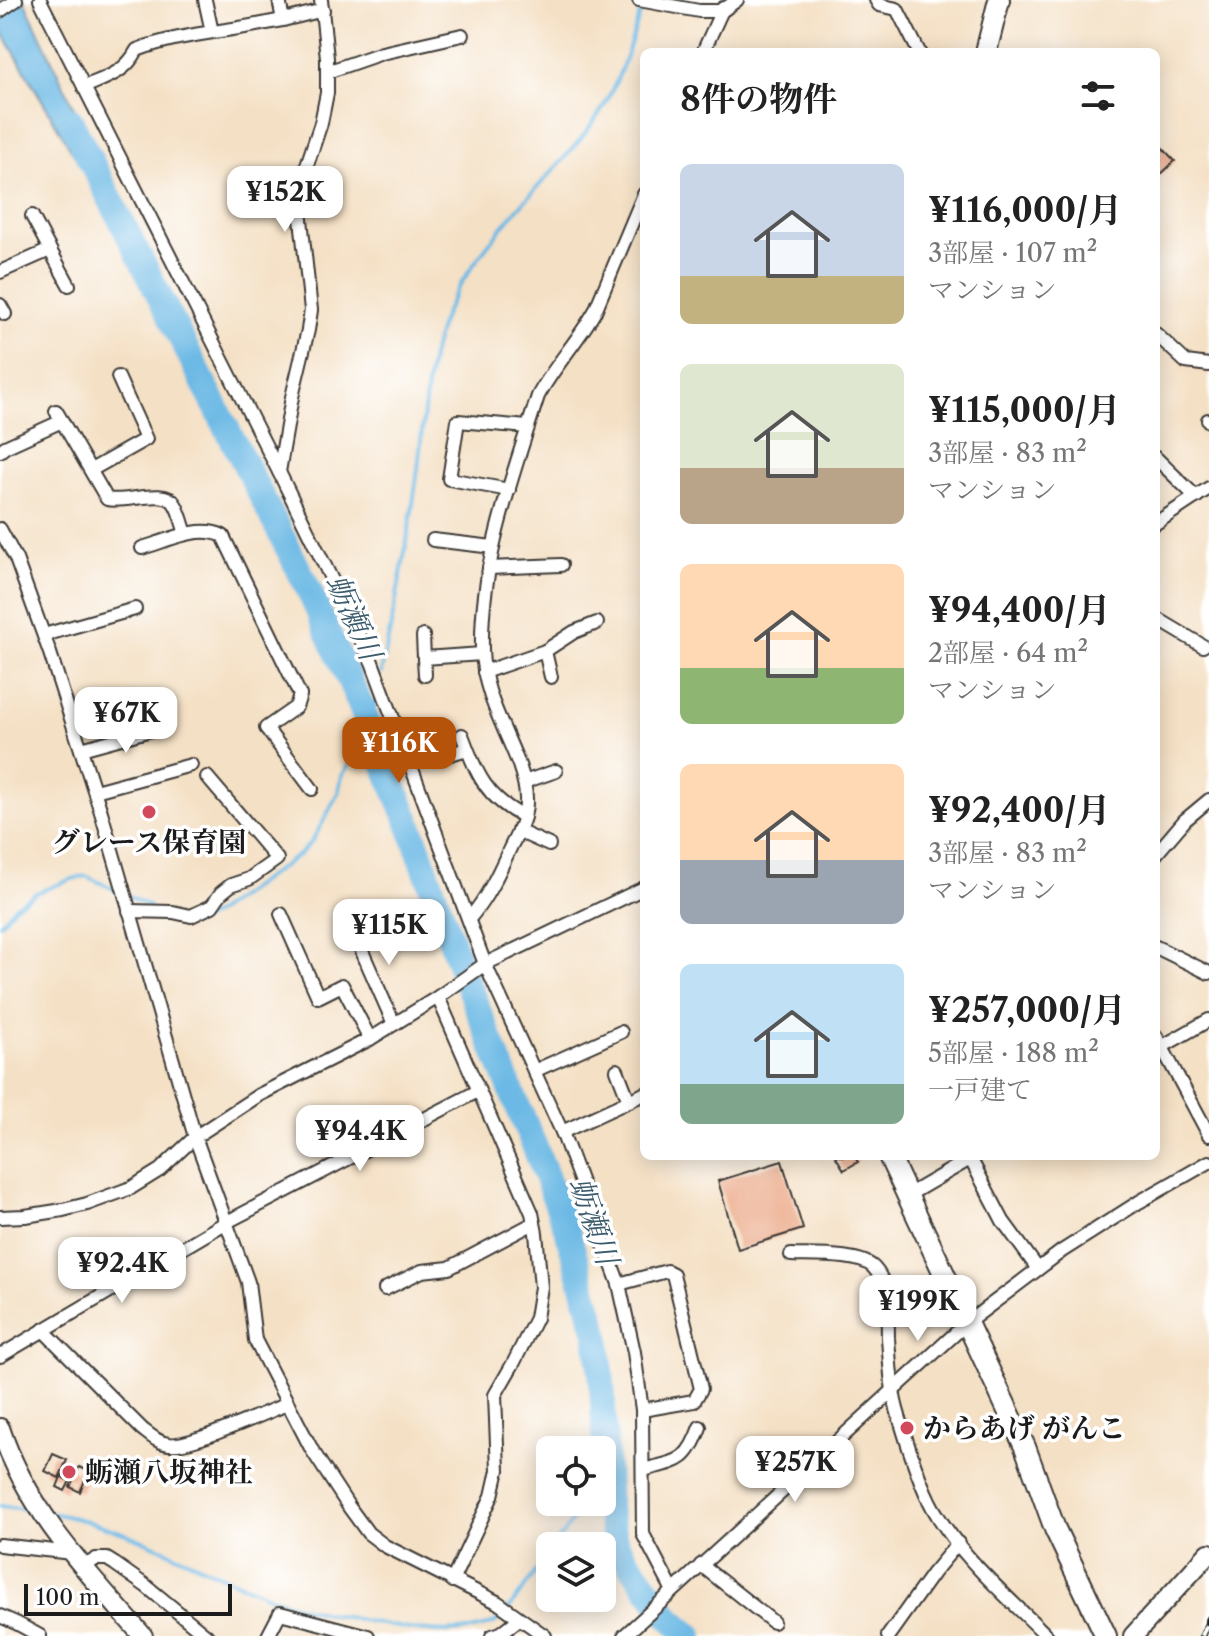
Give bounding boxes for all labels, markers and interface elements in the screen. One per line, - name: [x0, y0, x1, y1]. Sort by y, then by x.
- icon: filters: [1076, 74, 1120, 118]
- text: 8件の物件: [680, 78, 837, 120]
- pin: ¥152K: [229, 166, 341, 234]
- text: ¥152K: [245, 176, 325, 208]
- text: ¥116,000/月: [928, 189, 1122, 231]
- icon: home: [744, 196, 840, 292]
- text: 3部屋 · 107 m²: [928, 237, 1097, 269]
- text: マンション: [928, 274, 1057, 306]
- text: ¥115,000/月: [928, 389, 1121, 431]
- icon: home: [744, 396, 840, 492]
- text: 3部屋 · 83 m²: [928, 437, 1087, 469]
- text: マンション: [928, 474, 1057, 506]
- water label: 蛎瀬川: [319, 568, 390, 668]
- text: ¥94,400/月: [928, 589, 1111, 631]
- icon: home: [744, 596, 840, 692]
- text: 2部屋 · 64 m²: [928, 637, 1088, 669]
- text: マンション: [928, 674, 1057, 706]
- pin: ¥67K: [79, 687, 173, 755]
- text: ¥67K: [92, 697, 160, 729]
- pin: ¥116K: [343, 717, 455, 785]
- text: ¥116K: [360, 727, 438, 759]
- text: ¥92,400/月: [928, 789, 1111, 831]
- icon: home: [744, 796, 840, 892]
- marker: グレース保育園: [140, 803, 158, 821]
- place label: グレース保育園: [52, 825, 246, 859]
- text: 3部屋 · 83 m²: [928, 837, 1087, 869]
- text: マンション: [928, 874, 1057, 906]
- pin: ¥115K: [333, 899, 445, 967]
- text: ¥115K: [351, 909, 427, 941]
- text: ¥257,000/月: [928, 989, 1126, 1031]
- icon: home: [744, 996, 840, 1092]
- text: 5部屋 · 188 m²: [928, 1037, 1099, 1069]
- text: 一戸建て: [928, 1074, 1032, 1106]
- pin: ¥94.4K: [295, 1105, 425, 1173]
- text: ¥94.4K: [314, 1115, 406, 1147]
- water label: 蛎瀬川: [562, 1172, 627, 1272]
- pin: ¥92.4K: [57, 1237, 187, 1305]
- text: ¥92.4K: [76, 1247, 168, 1279]
- pin: ¥199K: [862, 1275, 974, 1343]
- text: ¥199K: [877, 1285, 959, 1317]
- place label: からあげ がんこ: [923, 1411, 1126, 1445]
- marker: からあげ がんこ: [898, 1419, 916, 1437]
- map controls: [536, 1436, 616, 1612]
- button: locate: [536, 1436, 616, 1516]
- pin: ¥257K: [739, 1436, 851, 1504]
- text: ¥257K: [754, 1446, 836, 1478]
- place label: 蛎瀬八坂神社: [85, 1455, 253, 1489]
- marker: 蛎瀬八坂神社: [60, 1463, 78, 1481]
- button: layers: [536, 1532, 616, 1612]
- scale bar: [24, 1580, 232, 1616]
- text: 100 m: [36, 1584, 99, 1611]

